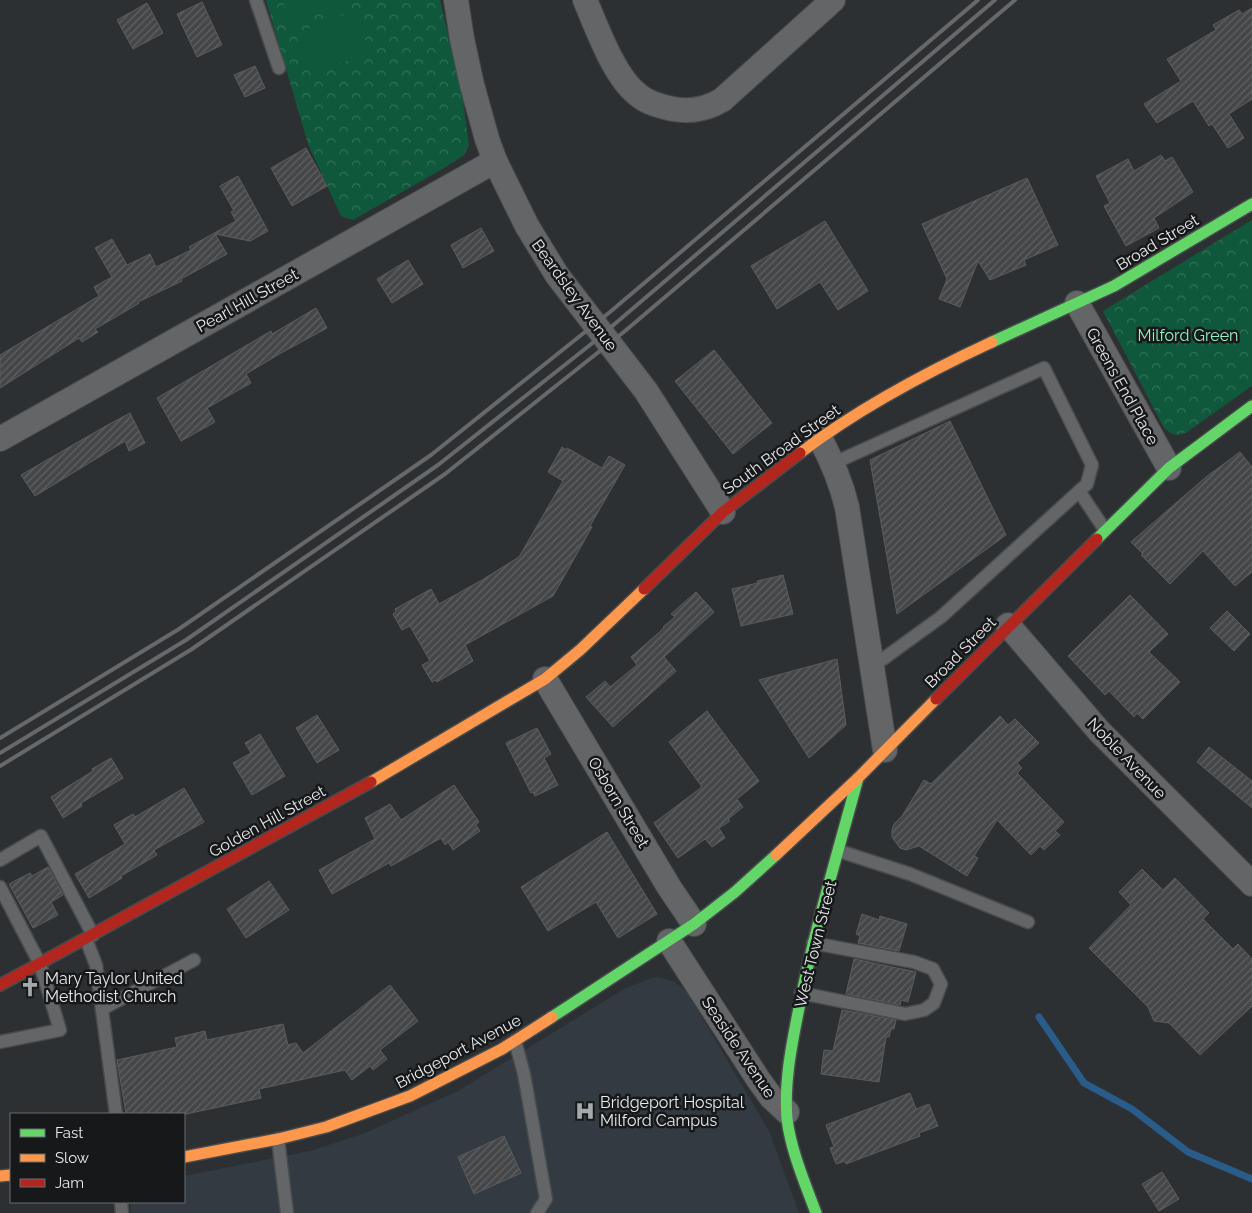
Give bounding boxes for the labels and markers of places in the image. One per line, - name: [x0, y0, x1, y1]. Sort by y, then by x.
- place label: Mary Taylor United Methodist Church: [45, 969, 183, 1006]
- church icon: Mary Taylor United Methodist Church: [19, 976, 41, 998]
- place label: Bridgeport Hospital Milford Campus: [600, 1093, 745, 1130]
- hospital icon: Bridgeport Hospital Milford Campus: [574, 1100, 596, 1122]

